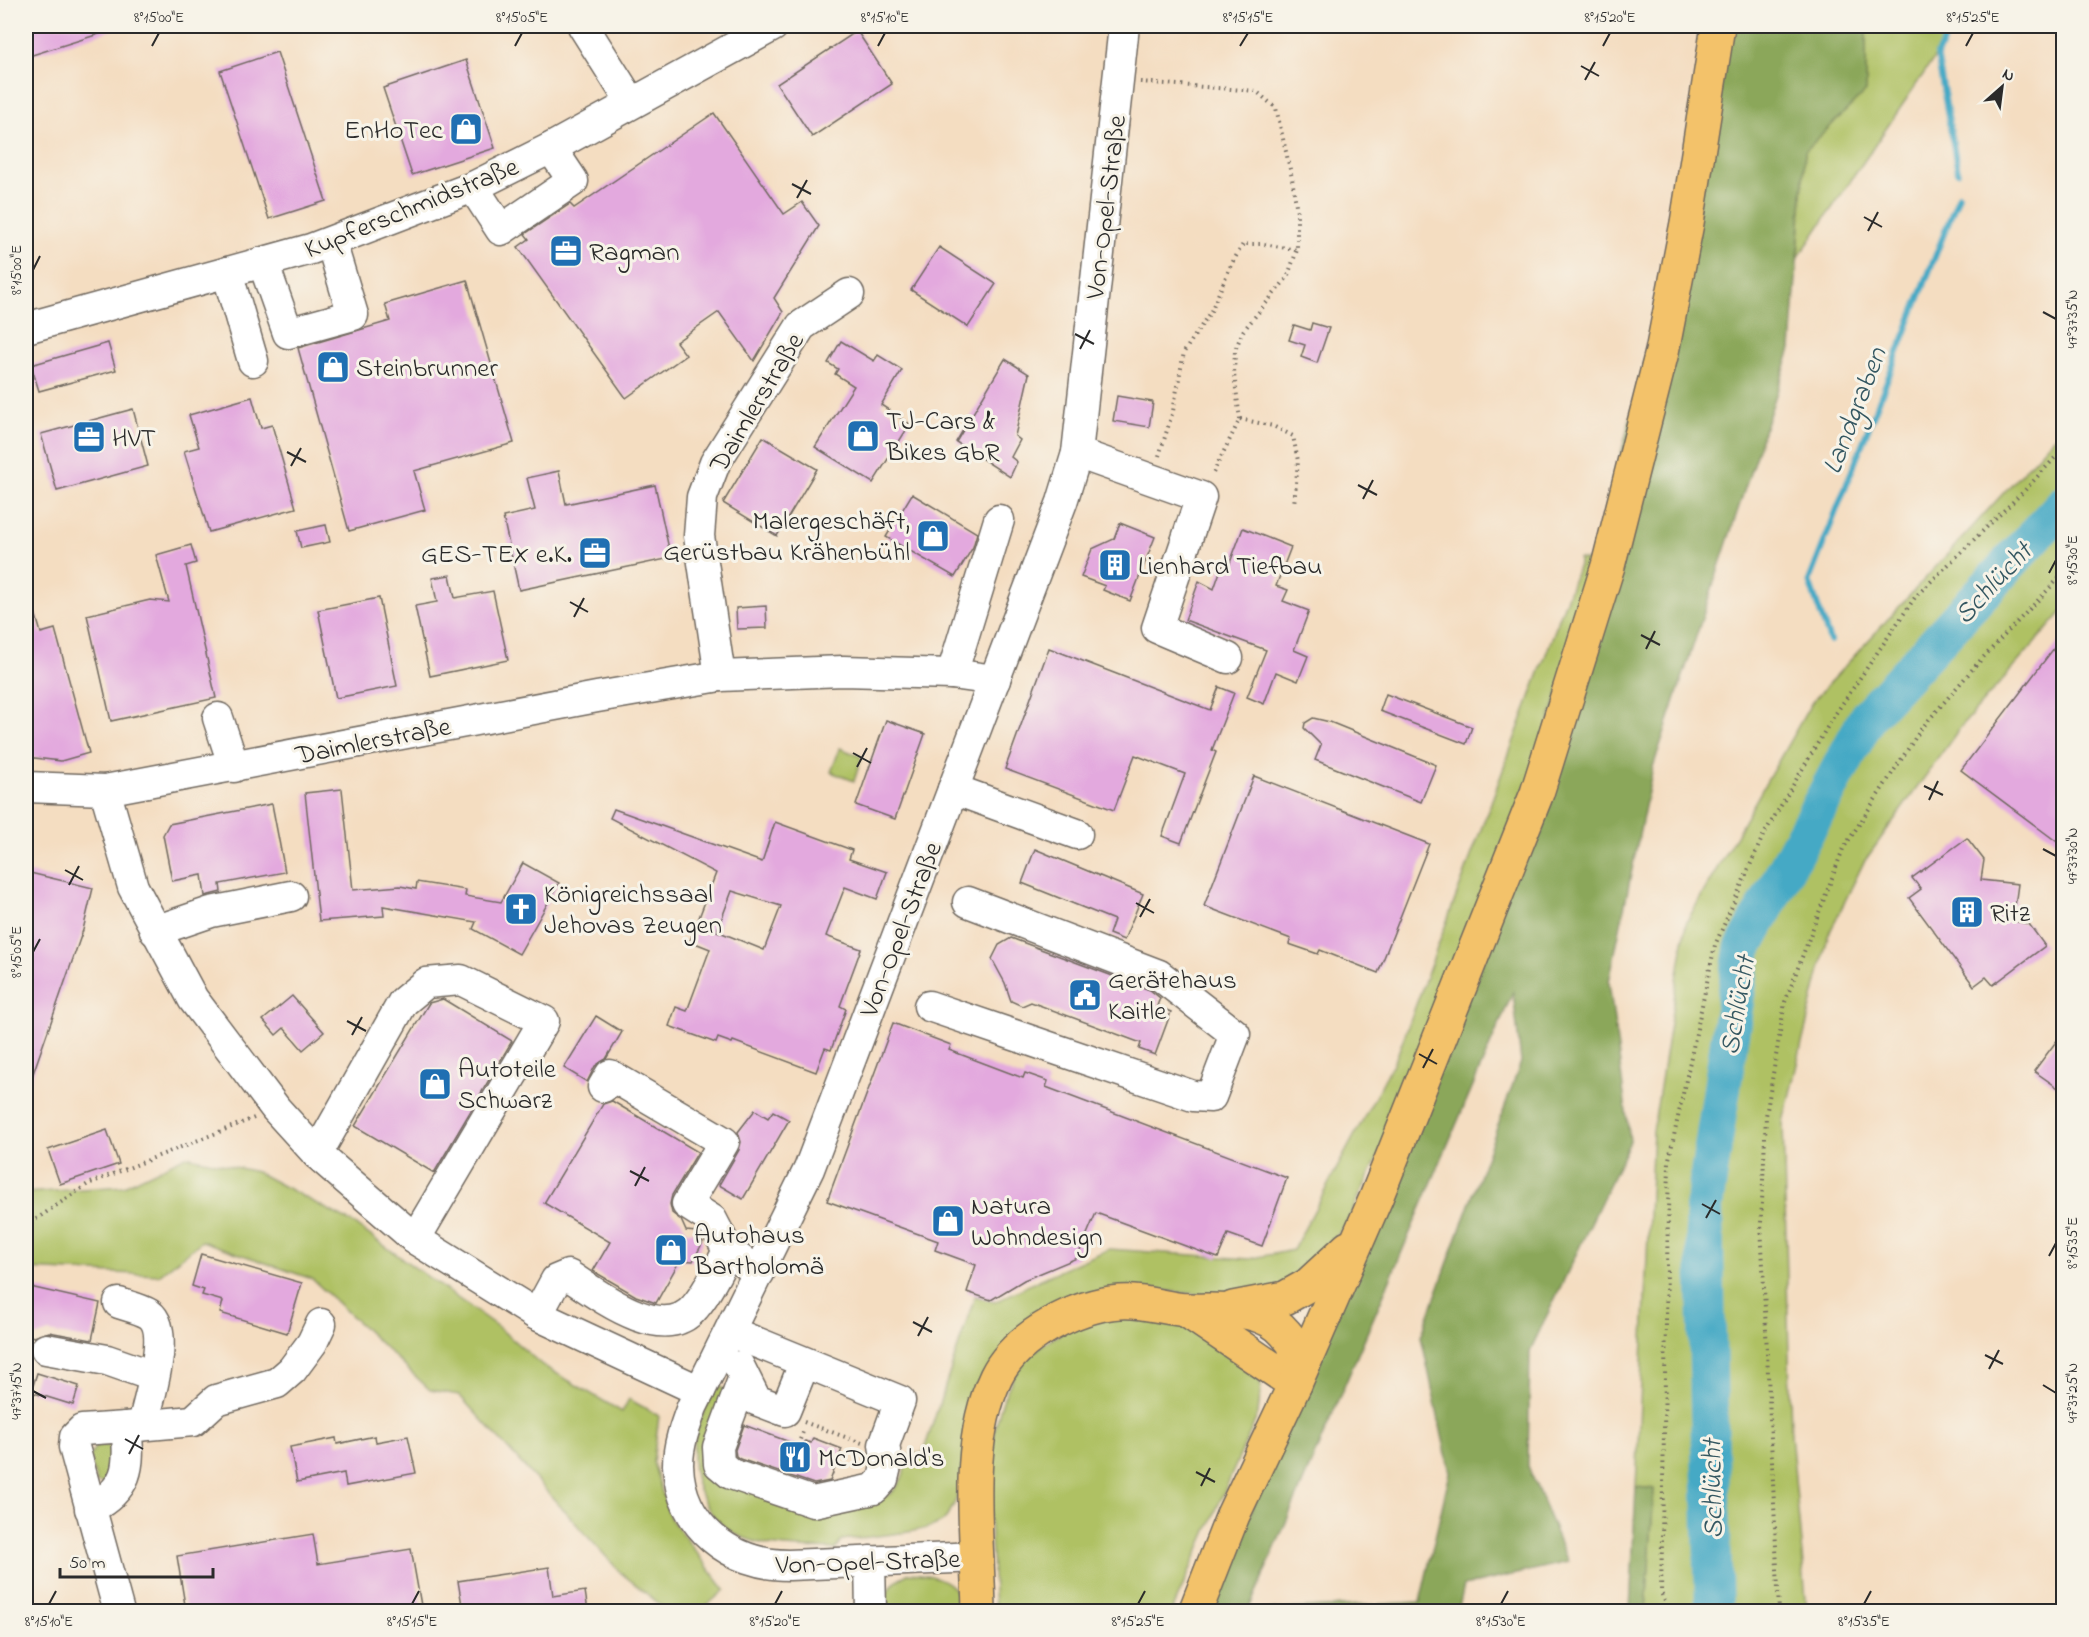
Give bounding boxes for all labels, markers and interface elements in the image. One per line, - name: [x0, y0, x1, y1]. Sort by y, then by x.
- text: 8°15'00"E: [134, 7, 184, 29]
- text: 8°15'05"E: [496, 7, 548, 29]
- text: 8°15'10"E: [861, 7, 909, 29]
- text: 8°15'15"E: [1223, 7, 1273, 29]
- text: 8°15'20"E: [1584, 7, 1636, 29]
- text: 8°15'25"E: [1946, 7, 2000, 29]
- north arrow: [1972, 57, 2032, 117]
- text: N: [1998, 62, 2019, 89]
- shop icon: EnHoTec: [448, 111, 484, 147]
- place label: EnHoTec: [344, 112, 443, 151]
- street label: Von-Opel-Straße: [1077, 112, 1138, 302]
- street label: Kupferschmidstraße: [299, 148, 526, 270]
- office icon: Ragman: [548, 233, 584, 269]
- place label: Ragman: [589, 234, 680, 273]
- text: 8°15'00"E: [6, 245, 28, 295]
- text: 47°37'35"N: [2062, 290, 2084, 348]
- street label: Daimlerstraße: [700, 325, 816, 482]
- water label: Landgraben: [1813, 341, 1900, 480]
- shop icon: Steinbrunner: [315, 349, 351, 385]
- place label: Steinbrunner: [356, 350, 498, 389]
- place label: TJ-Cars & Bikes GbR: [885, 403, 1000, 473]
- shop icon: TJ-Cars & Bikes GbR: [845, 418, 881, 454]
- office icon: HVT: [71, 419, 107, 455]
- place label: HVT: [112, 420, 156, 459]
- place label: Malergeschäft, Gerüstbau Krähenbühl: [663, 503, 910, 573]
- shop icon: Malergeschäft, Gerüstbau Krähenbühl: [915, 518, 951, 554]
- water label: Schlücht: [1946, 532, 2045, 635]
- office icon: GES-TEX e.K.: [577, 535, 613, 571]
- text: 8°15'30"E: [2062, 535, 2084, 585]
- place label: GES-TEX e.K.: [421, 536, 572, 575]
- building icon: Lienhard Tiefbau: [1097, 547, 1133, 583]
- place label: Lienhard Tiefbau: [1138, 548, 1322, 587]
- street label: Daimlerstraße: [292, 708, 455, 777]
- text: 47°37'30"N: [2062, 828, 2084, 884]
- street label: Von-Opel-Straße: [851, 836, 954, 1024]
- place label: Königreichssaal Jehovas Zeugen: [544, 876, 722, 946]
- church icon: Königreichssaal Jehovas Zeugen: [503, 891, 539, 927]
- building icon: Ritz: [1949, 894, 1985, 930]
- place label: Ritz: [1990, 895, 2031, 934]
- text: 8°15'05"E: [6, 926, 28, 978]
- water label: Schlücht: [1711, 951, 1769, 1058]
- place label: Gerätehaus Kaitle: [1108, 962, 1237, 1032]
- public building icon: Gerätehaus Kaitle: [1067, 977, 1103, 1013]
- place label: Autoteile Schwarz: [458, 1051, 557, 1121]
- shop icon: Autoteile Schwarz: [417, 1066, 453, 1102]
- place label: Natura Wohndesign: [971, 1188, 1103, 1258]
- shop icon: Natura Wohndesign: [930, 1203, 966, 1239]
- place label: Autohaus Bartholomä: [693, 1217, 824, 1287]
- text: 8°15'35"E: [2062, 1217, 2084, 1269]
- shop icon: Autohaus Bartholomä: [653, 1232, 689, 1268]
- text: 47°37'15"N: [6, 1362, 28, 1420]
- text: 47°37'25"N: [2062, 1363, 2084, 1423]
- water label: Schlücht: [1693, 1436, 1736, 1539]
- restaurant icon: McDonald's: [777, 1439, 813, 1475]
- place label: McDonald's: [818, 1440, 944, 1479]
- scale bar: [60, 1541, 213, 1579]
- street label: Von-Opel-Straße: [774, 1541, 962, 1586]
- text: 50 m: [69, 1551, 106, 1577]
- text: 8°15'10"E: [25, 1611, 73, 1633]
- text: 8°15'15"E: [387, 1611, 437, 1633]
- text: 8°15'20"E: [749, 1611, 801, 1633]
- text: 8°15'25"E: [1111, 1611, 1165, 1633]
- text: 8°15'30"E: [1476, 1611, 1526, 1633]
- text: 8°15'35"E: [1838, 1611, 1890, 1633]

